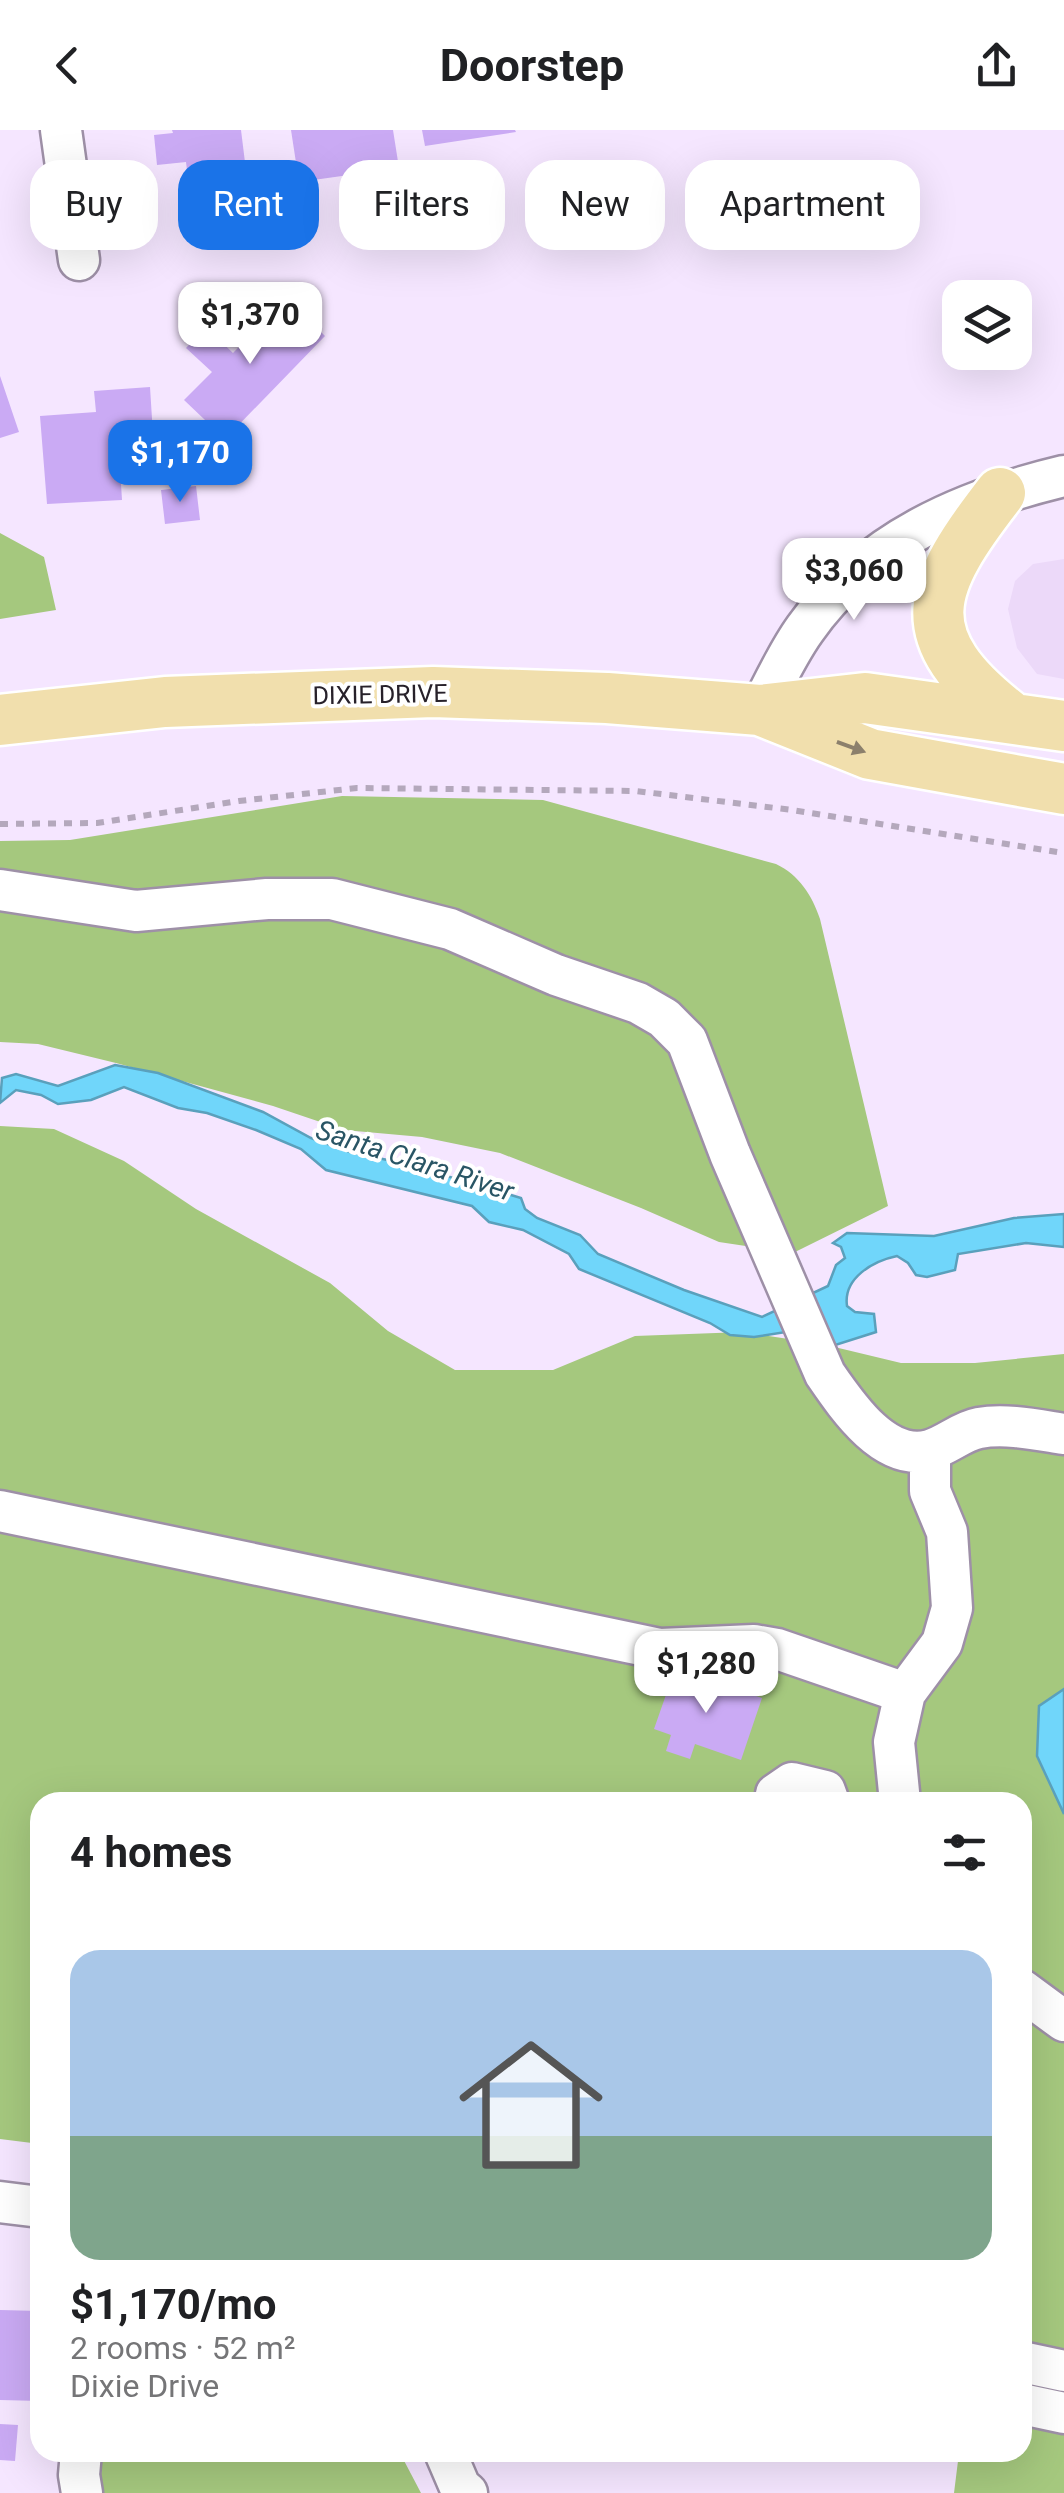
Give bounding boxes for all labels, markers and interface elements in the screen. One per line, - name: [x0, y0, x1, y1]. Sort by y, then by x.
- icon: back: [40, 38, 95, 93]
- icon: share: [969, 38, 1024, 93]
- text: Doorstep: [440, 39, 624, 92]
- chip: Buy: [30, 160, 158, 250]
- chip: Rent: [178, 160, 319, 250]
- chip: Filters: [339, 160, 505, 250]
- chip: New: [525, 160, 665, 250]
- chip: Apartment: [685, 160, 920, 250]
- map controls: [942, 280, 1032, 370]
- button: layers: [942, 280, 1032, 370]
- pin: $1,370: [169, 282, 331, 367]
- text: $1,370: [200, 295, 300, 333]
- pin: $1,170: [99, 420, 261, 505]
- text: $1,170: [130, 433, 230, 471]
- pin: $3,060: [773, 538, 935, 623]
- text: $3,060: [804, 551, 904, 589]
- street label: DIXIE DRIVE: [312, 679, 448, 710]
- one-way arrow: [836, 740, 866, 755]
- water label: Santa Clara River: [312, 1113, 519, 1208]
- pin: $1,280: [625, 1631, 787, 1716]
- text: $1,280: [656, 1644, 756, 1682]
- icon: filters: [937, 1825, 992, 1880]
- text: 4 homes: [70, 1828, 232, 1877]
- icon: home: [441, 2015, 621, 2195]
- text: $1,170/mo: [70, 2280, 277, 2329]
- text: 2 rooms · 52 m²: [70, 2329, 295, 2367]
- text: Dixie Drive: [70, 2367, 219, 2405]

